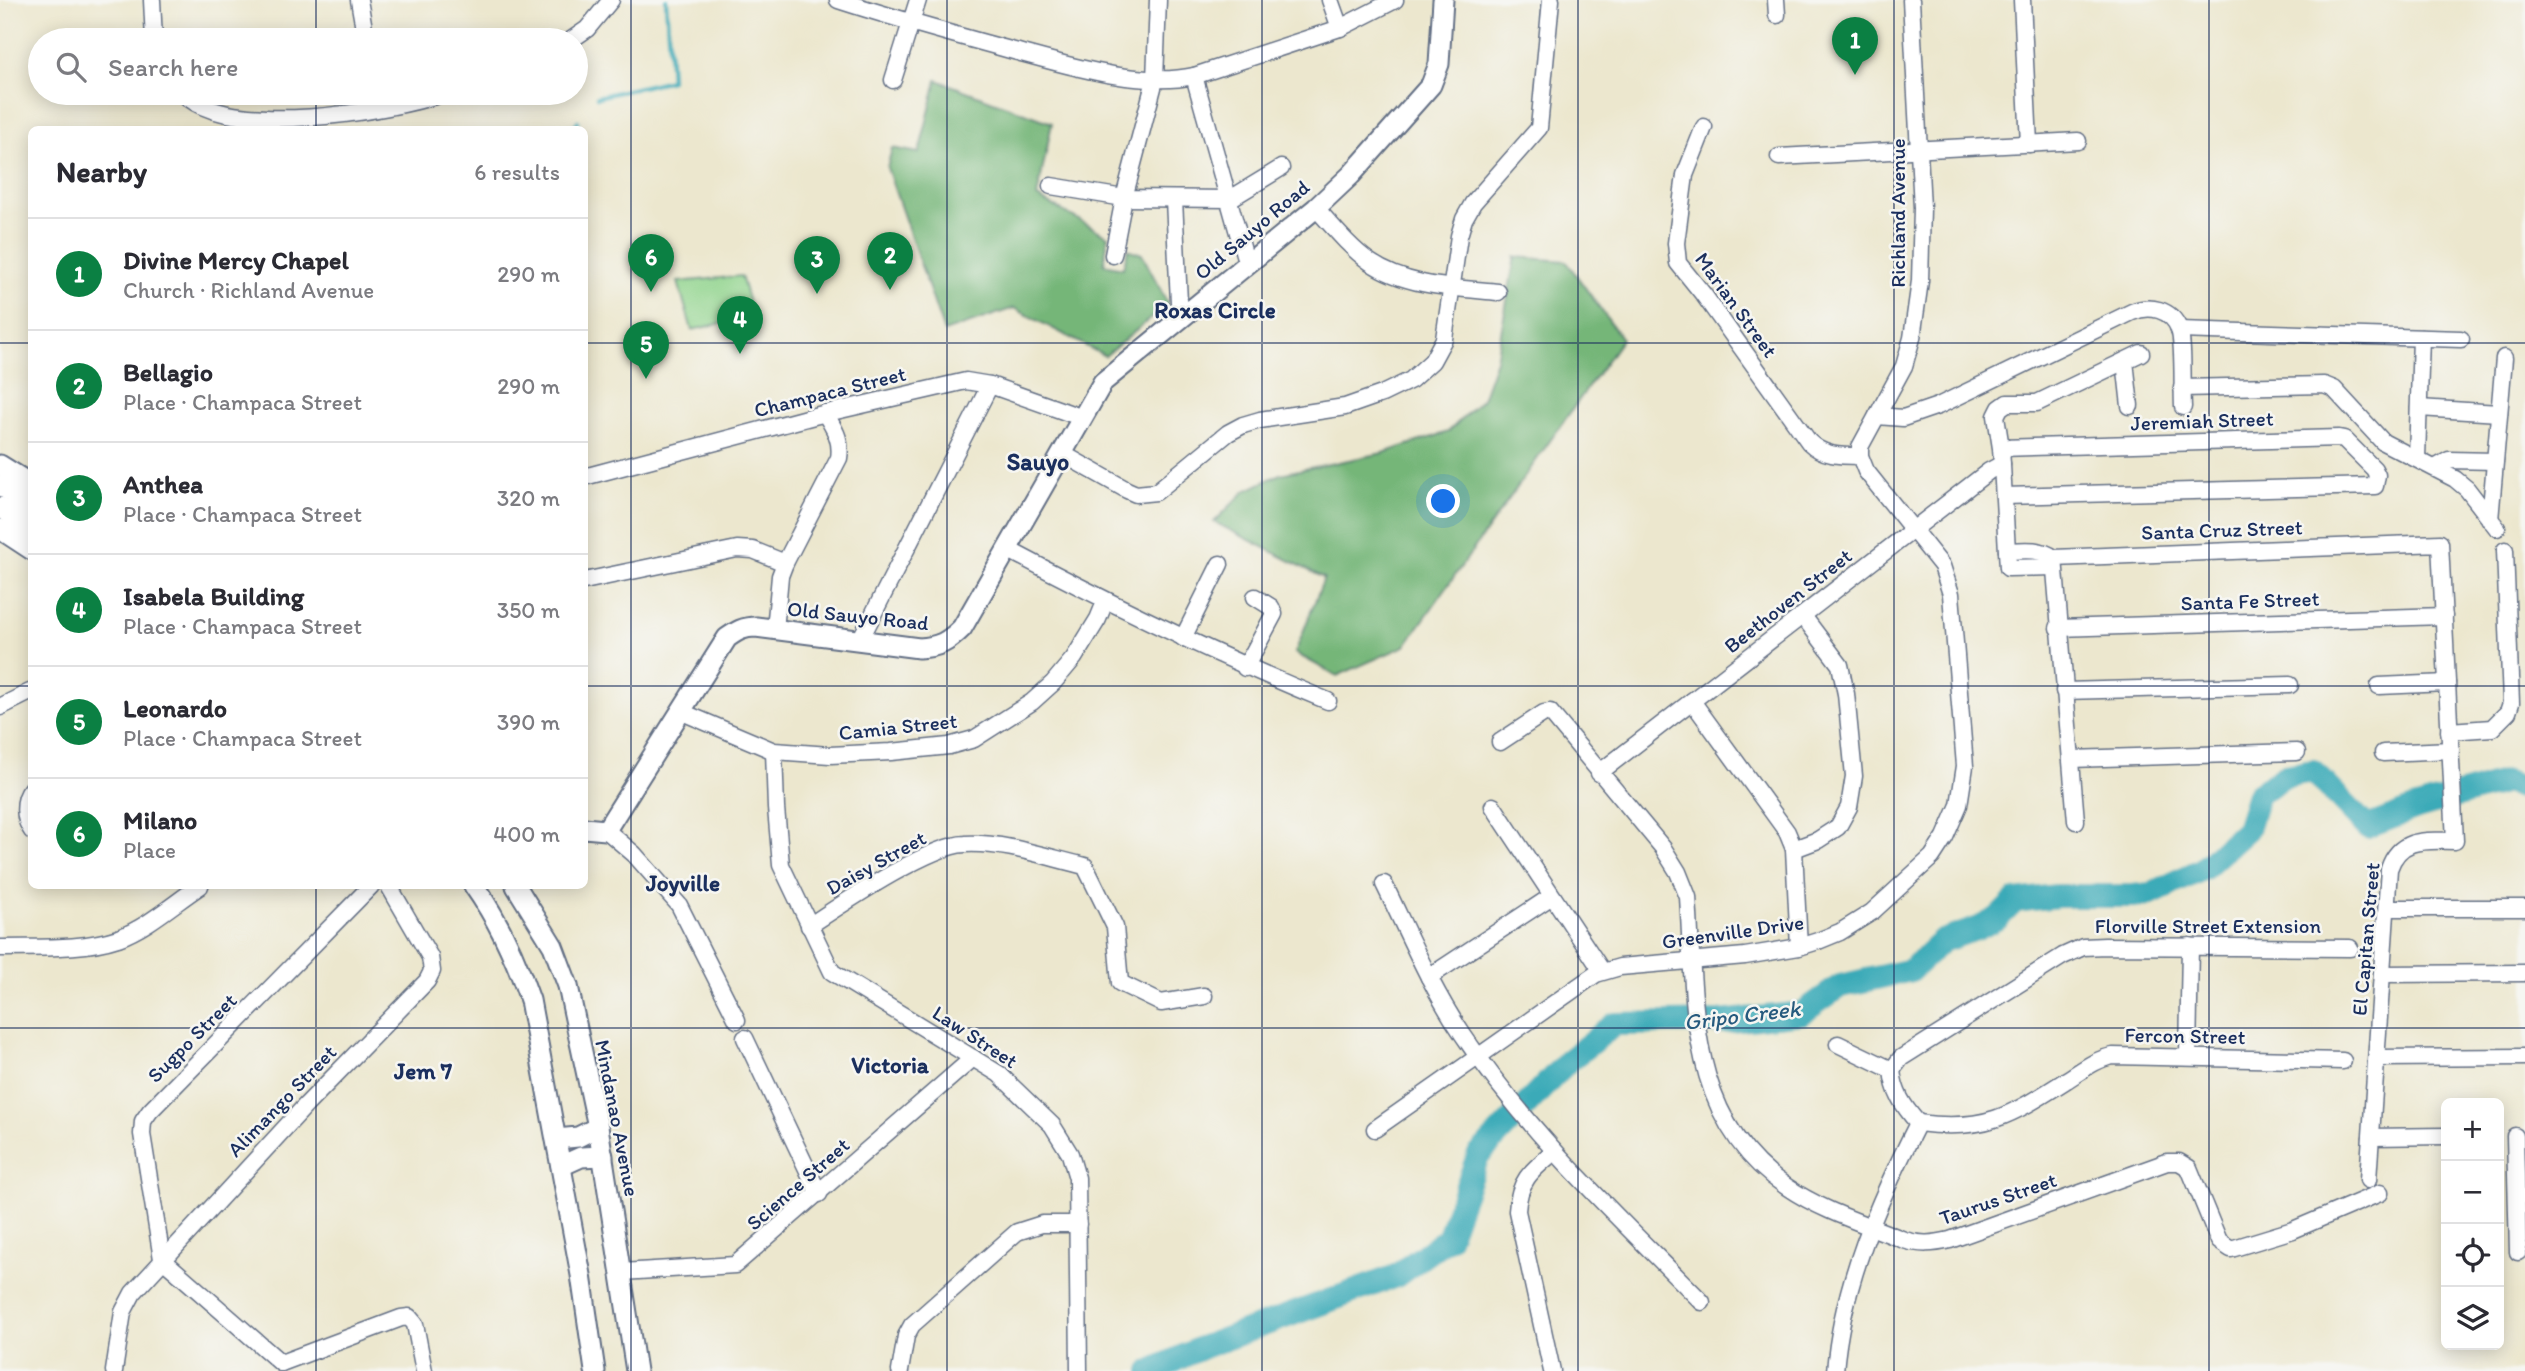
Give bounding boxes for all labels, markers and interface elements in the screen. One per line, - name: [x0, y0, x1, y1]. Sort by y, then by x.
- pin: 1: [1832, 17, 1878, 75]
- search box: [28, 28, 588, 105]
- icon: search: [52, 48, 90, 86]
- text: Search here: [108, 51, 238, 83]
- street label: Richland Avenue: [1885, 138, 1910, 288]
- text: Nearby: [56, 153, 147, 190]
- text: 6 results: [474, 158, 560, 186]
- street label: Old Sauyo Road: [1189, 174, 1315, 285]
- pin: 2: [867, 232, 913, 290]
- pin: 6: [628, 234, 674, 292]
- pin: 3: [794, 236, 840, 294]
- text: Divine Mercy Chapel: [123, 244, 349, 276]
- street label: Marian Street: [1690, 247, 1783, 362]
- text: 1: [74, 260, 84, 288]
- text: 290 m: [497, 260, 560, 288]
- text: Church · Richland Avenue: [123, 276, 374, 304]
- pin: 4: [717, 296, 763, 354]
- district label: Roxas Circle: [1154, 296, 1276, 324]
- pin: 5: [623, 321, 669, 379]
- text: Bellagio: [123, 356, 213, 388]
- street label: Champaca Street: [751, 361, 908, 422]
- text: 2: [73, 372, 85, 400]
- text: 290 m: [497, 372, 560, 400]
- text: Place · Champaca Street: [123, 388, 362, 416]
- street label: Jeremiah Street: [2130, 406, 2274, 435]
- district label: Sauyo: [1007, 447, 1069, 477]
- text: Anthea: [123, 468, 203, 500]
- text: 3: [73, 484, 85, 512]
- text: 320 m: [497, 484, 560, 512]
- your location: [1426, 484, 1460, 518]
- text: Place · Champaca Street: [123, 500, 362, 528]
- street label: Santa Cruz Street: [2141, 514, 2303, 545]
- street label: Beethoven Street: [1719, 543, 1857, 658]
- text: Isabela Building: [123, 580, 304, 612]
- street label: Santa Fe Street: [2180, 586, 2320, 615]
- text: 4: [72, 596, 86, 624]
- text: 350 m: [497, 596, 560, 624]
- street label: Old Sauyo Road: [786, 596, 931, 635]
- text: Place · Champaca Street: [123, 612, 362, 640]
- text: Leonardo: [123, 692, 227, 724]
- text: 5: [73, 708, 85, 736]
- text: 390 m: [497, 708, 560, 736]
- street label: Camia Street: [837, 708, 959, 745]
- text: Place · Champaca Street: [123, 724, 362, 752]
- text: Milano: [123, 804, 197, 836]
- text: 6: [73, 820, 85, 848]
- text: 400 m: [493, 820, 560, 848]
- street label: Daisy Street: [822, 825, 930, 900]
- text: Place: [123, 836, 176, 864]
- street label: El Capitan Street: [2346, 861, 2385, 1017]
- district label: Joyville: [645, 869, 720, 897]
- street label: Greenville Drive: [1660, 909, 1806, 954]
- street label: Florville Street Extension: [2095, 913, 2321, 938]
- street label: Sugpo Street: [142, 988, 242, 1087]
- water label: Gripo Creek: [1682, 994, 1803, 1036]
- street label: Law Street: [928, 1000, 1023, 1073]
- street label: Fercon Street: [2124, 1022, 2246, 1049]
- street label: Mindanao Avenue: [590, 1037, 645, 1198]
- street label: Alimango Street: [222, 1039, 341, 1162]
- district label: Victoria: [851, 1051, 930, 1079]
- district label: Jem 7: [393, 1057, 453, 1085]
- map controls: [2441, 1098, 2504, 1350]
- button: +: [2441, 1098, 2504, 1161]
- street label: Science Street: [741, 1132, 854, 1235]
- button: −: [2441, 1161, 2504, 1224]
- street label: Taurus Street: [1936, 1167, 2060, 1230]
- button: locate: [2441, 1224, 2504, 1287]
- button: layers: [2441, 1287, 2504, 1350]

